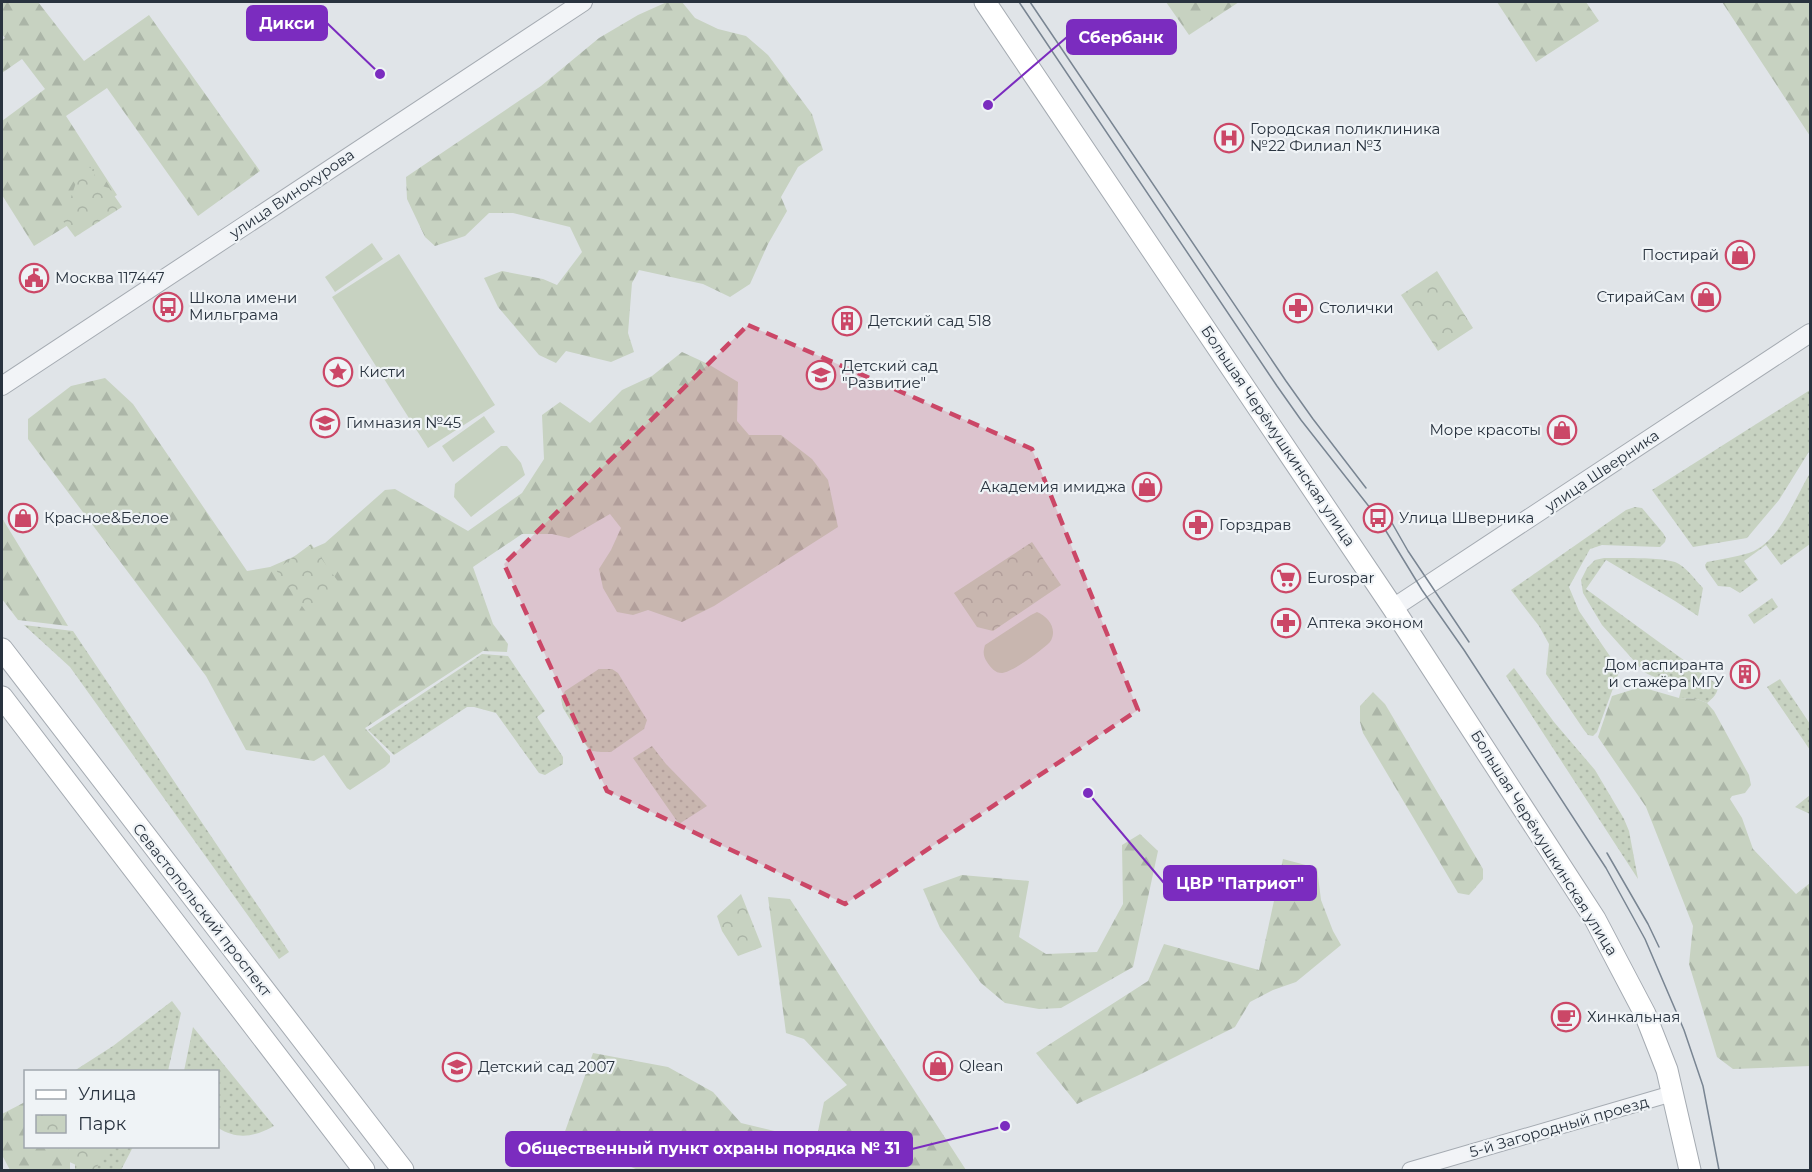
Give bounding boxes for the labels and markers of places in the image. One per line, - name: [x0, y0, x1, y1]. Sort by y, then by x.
- callout: Дикси: [247, 6, 327, 40]
- callout: Сбербанк: [1067, 20, 1176, 54]
- place label: Городская поликлиника №22 Филиал №3: [1250, 119, 1440, 155]
- hospital icon: Городская поликлиника №22 Филиал №3: [1213, 122, 1245, 154]
- shop icon: Постирай: [1724, 239, 1756, 271]
- place label: Постирай: [1642, 245, 1719, 264]
- public building icon: Москва 117447: [18, 262, 50, 294]
- place label: Москва 117447: [55, 268, 165, 287]
- shop icon: СтирайСам: [1690, 281, 1722, 313]
- place label: СтирайСам: [1597, 287, 1685, 306]
- place label: Школа имени Мильграма: [189, 288, 297, 324]
- bus stop icon: Школа имени Мильграма: [152, 291, 184, 323]
- pharmacy icon: Столички: [1282, 292, 1314, 324]
- place label: Столички: [1319, 298, 1394, 317]
- building icon: Детский сад 518: [831, 305, 863, 337]
- place label: Детский сад 518: [868, 311, 991, 330]
- place icon: Кисти: [322, 356, 354, 388]
- place label: Детский сад "Развитие": [842, 356, 938, 392]
- school or university icon: Детский сад "Развитие": [805, 359, 837, 391]
- place label: Кисти: [359, 362, 405, 381]
- school or university icon: Гимназия №45: [309, 407, 341, 439]
- place label: Гимназия №45: [346, 413, 461, 432]
- shop icon: Море красоты: [1546, 414, 1578, 446]
- place label: Море красоты: [1429, 420, 1541, 439]
- shop icon: Академия имиджа: [1131, 471, 1163, 503]
- place label: Академия имиджа: [980, 477, 1126, 496]
- shop icon: Красное&Белое: [7, 502, 39, 534]
- bus stop icon: Улица Шверника: [1362, 502, 1394, 534]
- place label: Красное&Белое: [44, 508, 169, 527]
- place label: Улица Шверника: [1399, 508, 1534, 527]
- pharmacy icon: Горздрав: [1182, 509, 1214, 541]
- place label: Горздрав: [1219, 515, 1292, 534]
- supermarket icon: Eurospar: [1270, 562, 1302, 594]
- place label: Eurospar: [1307, 568, 1375, 587]
- pharmacy icon: Аптека эконом: [1270, 607, 1302, 639]
- place label: Аптека эконом: [1307, 613, 1424, 632]
- place label: Дом аспиранта и стажёра МГУ: [1604, 655, 1725, 691]
- building icon: Дом аспиранта и стажёра МГУ: [1729, 658, 1761, 690]
- callout: ЦВР "Патриот": [1164, 866, 1316, 900]
- cafe icon: Хинкальная: [1550, 1001, 1582, 1033]
- place label: Хинкальная: [1587, 1007, 1680, 1026]
- shop icon: Qlean: [922, 1050, 954, 1082]
- school or university icon: Детский сад 2007: [441, 1051, 473, 1083]
- place label: Qlean: [959, 1056, 1003, 1075]
- place label: Детский сад 2007: [478, 1057, 615, 1076]
- callout: Общественный пункт охраны порядка № 31: [506, 1132, 912, 1166]

